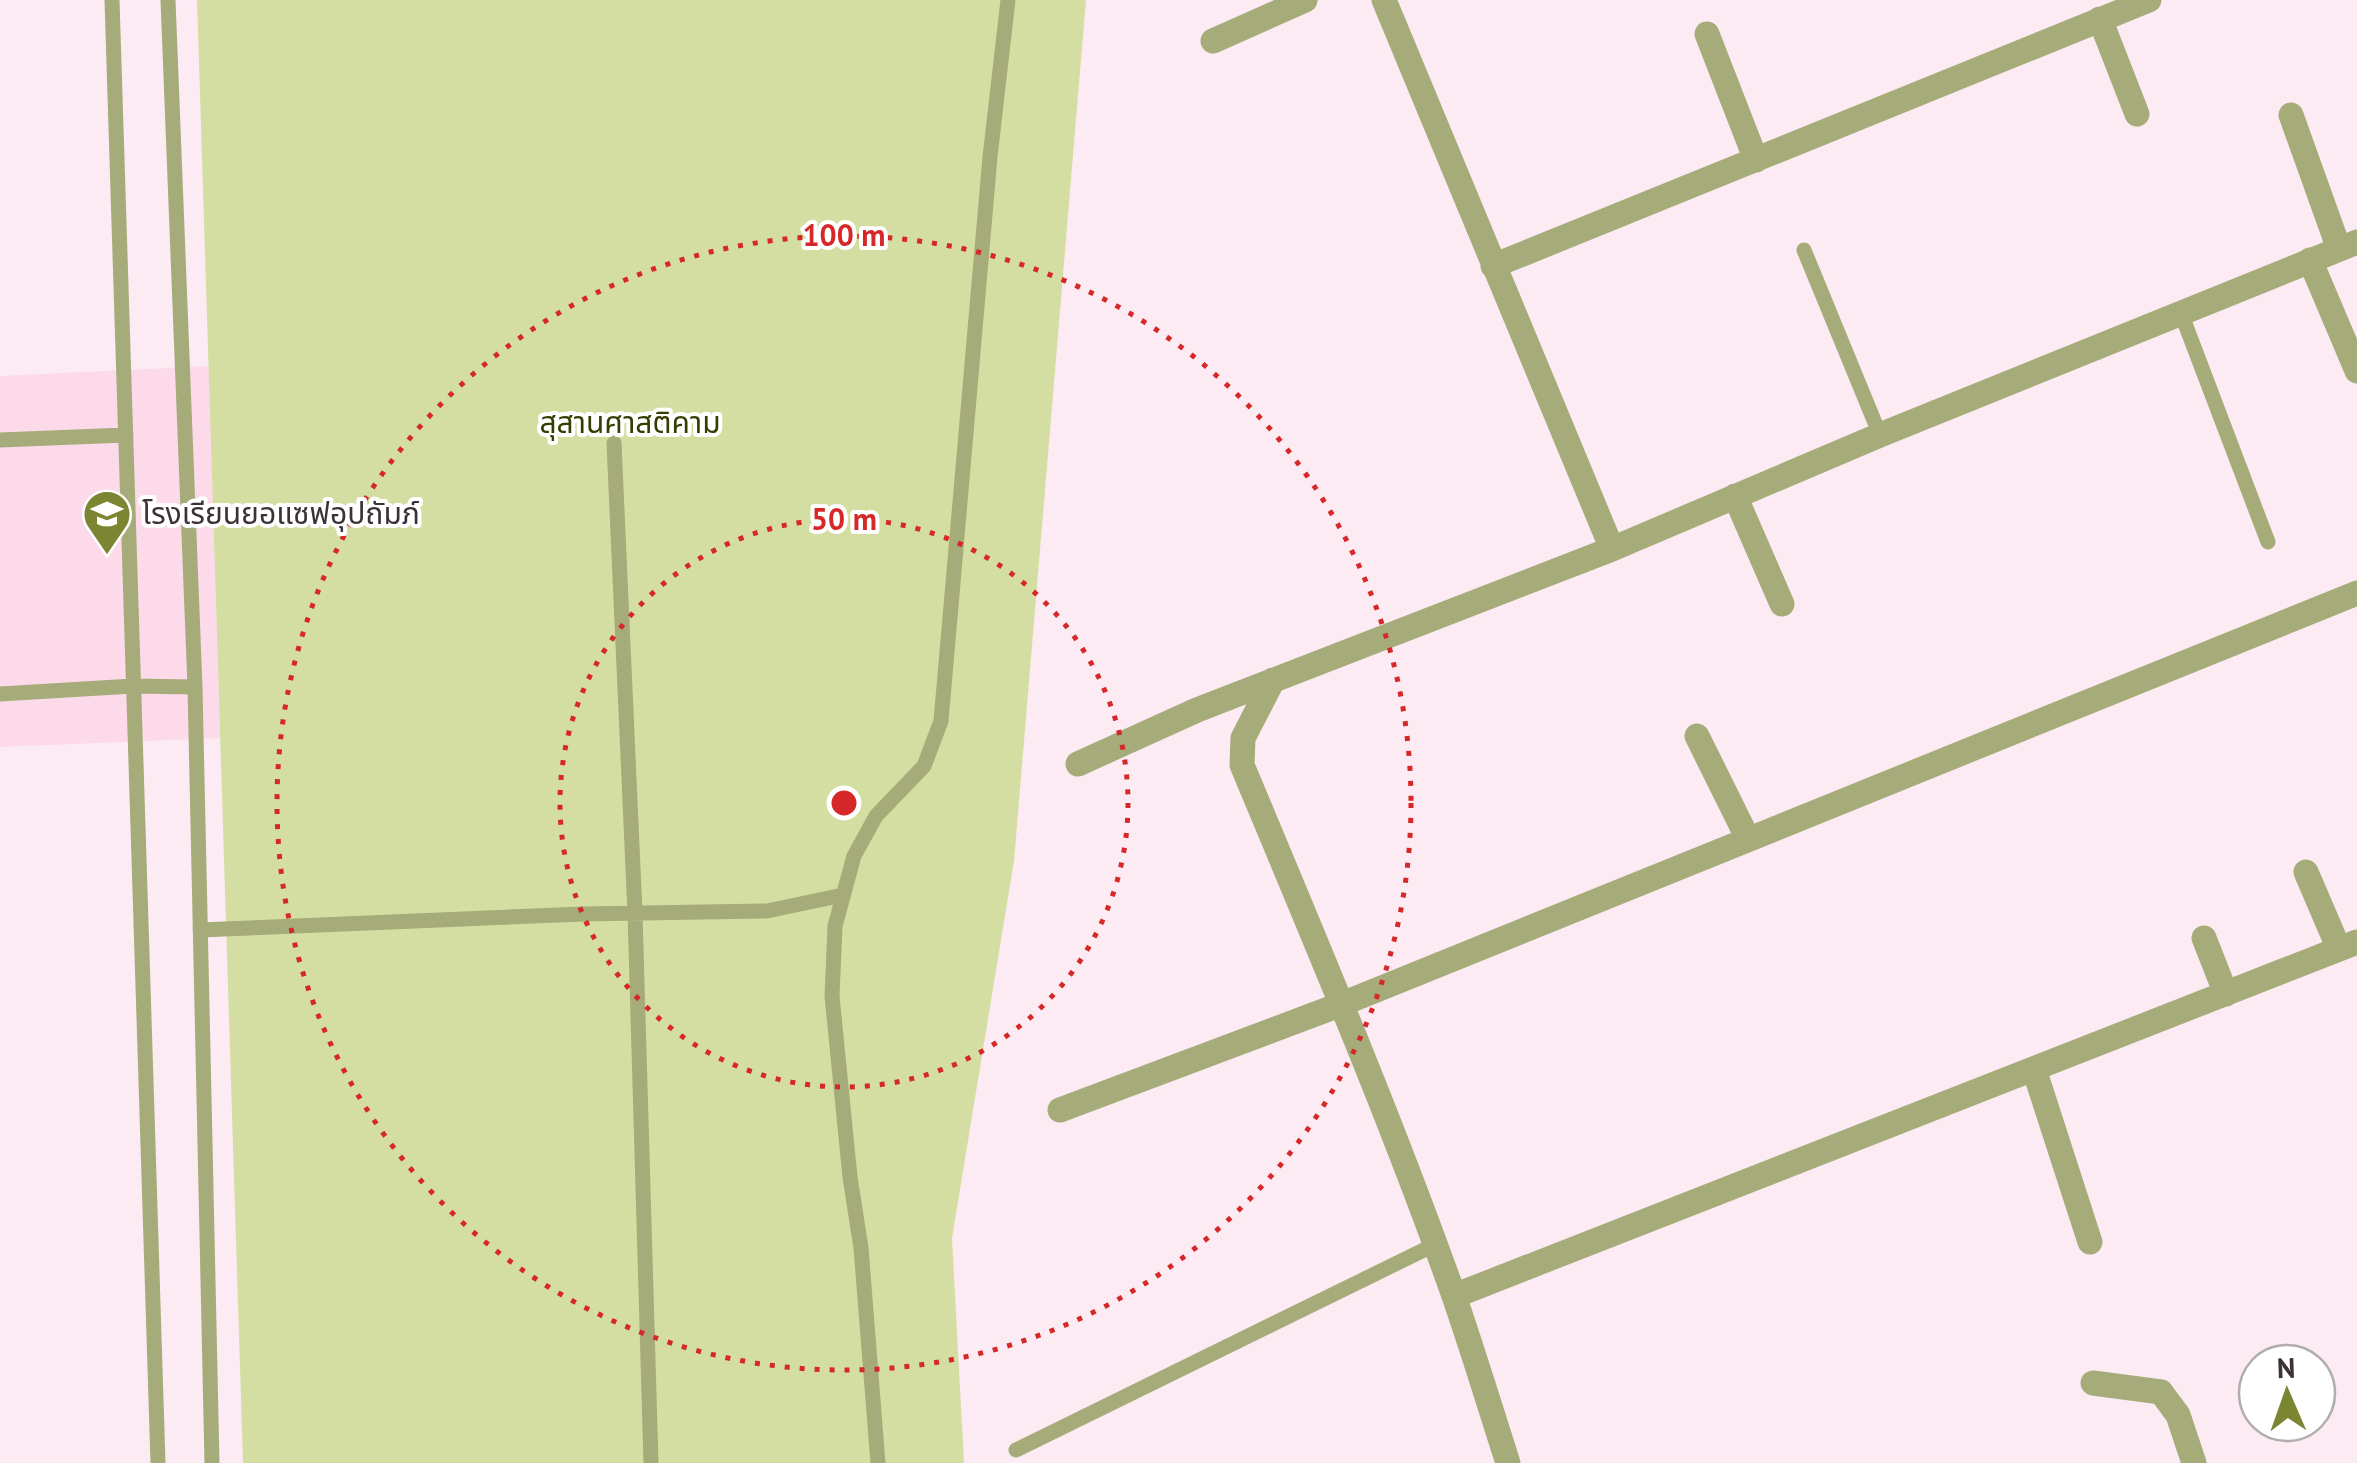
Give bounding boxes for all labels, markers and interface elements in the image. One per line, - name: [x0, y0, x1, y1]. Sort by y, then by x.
- text: 100 m: [803, 215, 885, 254]
- park label: สุสานศาสติคาม: [539, 402, 721, 441]
- school or university icon: โรงเรียนยอแซฟอุปถัมภ์: [81, 488, 133, 556]
- place label: โรงเรียนยอแซฟอุปถัมภ์: [142, 493, 420, 532]
- text: 50 m: [811, 499, 877, 538]
- centre of rings: [826, 785, 862, 821]
- north arrow: [2237, 1343, 2337, 1443]
- text: N: [2276, 1349, 2296, 1386]

